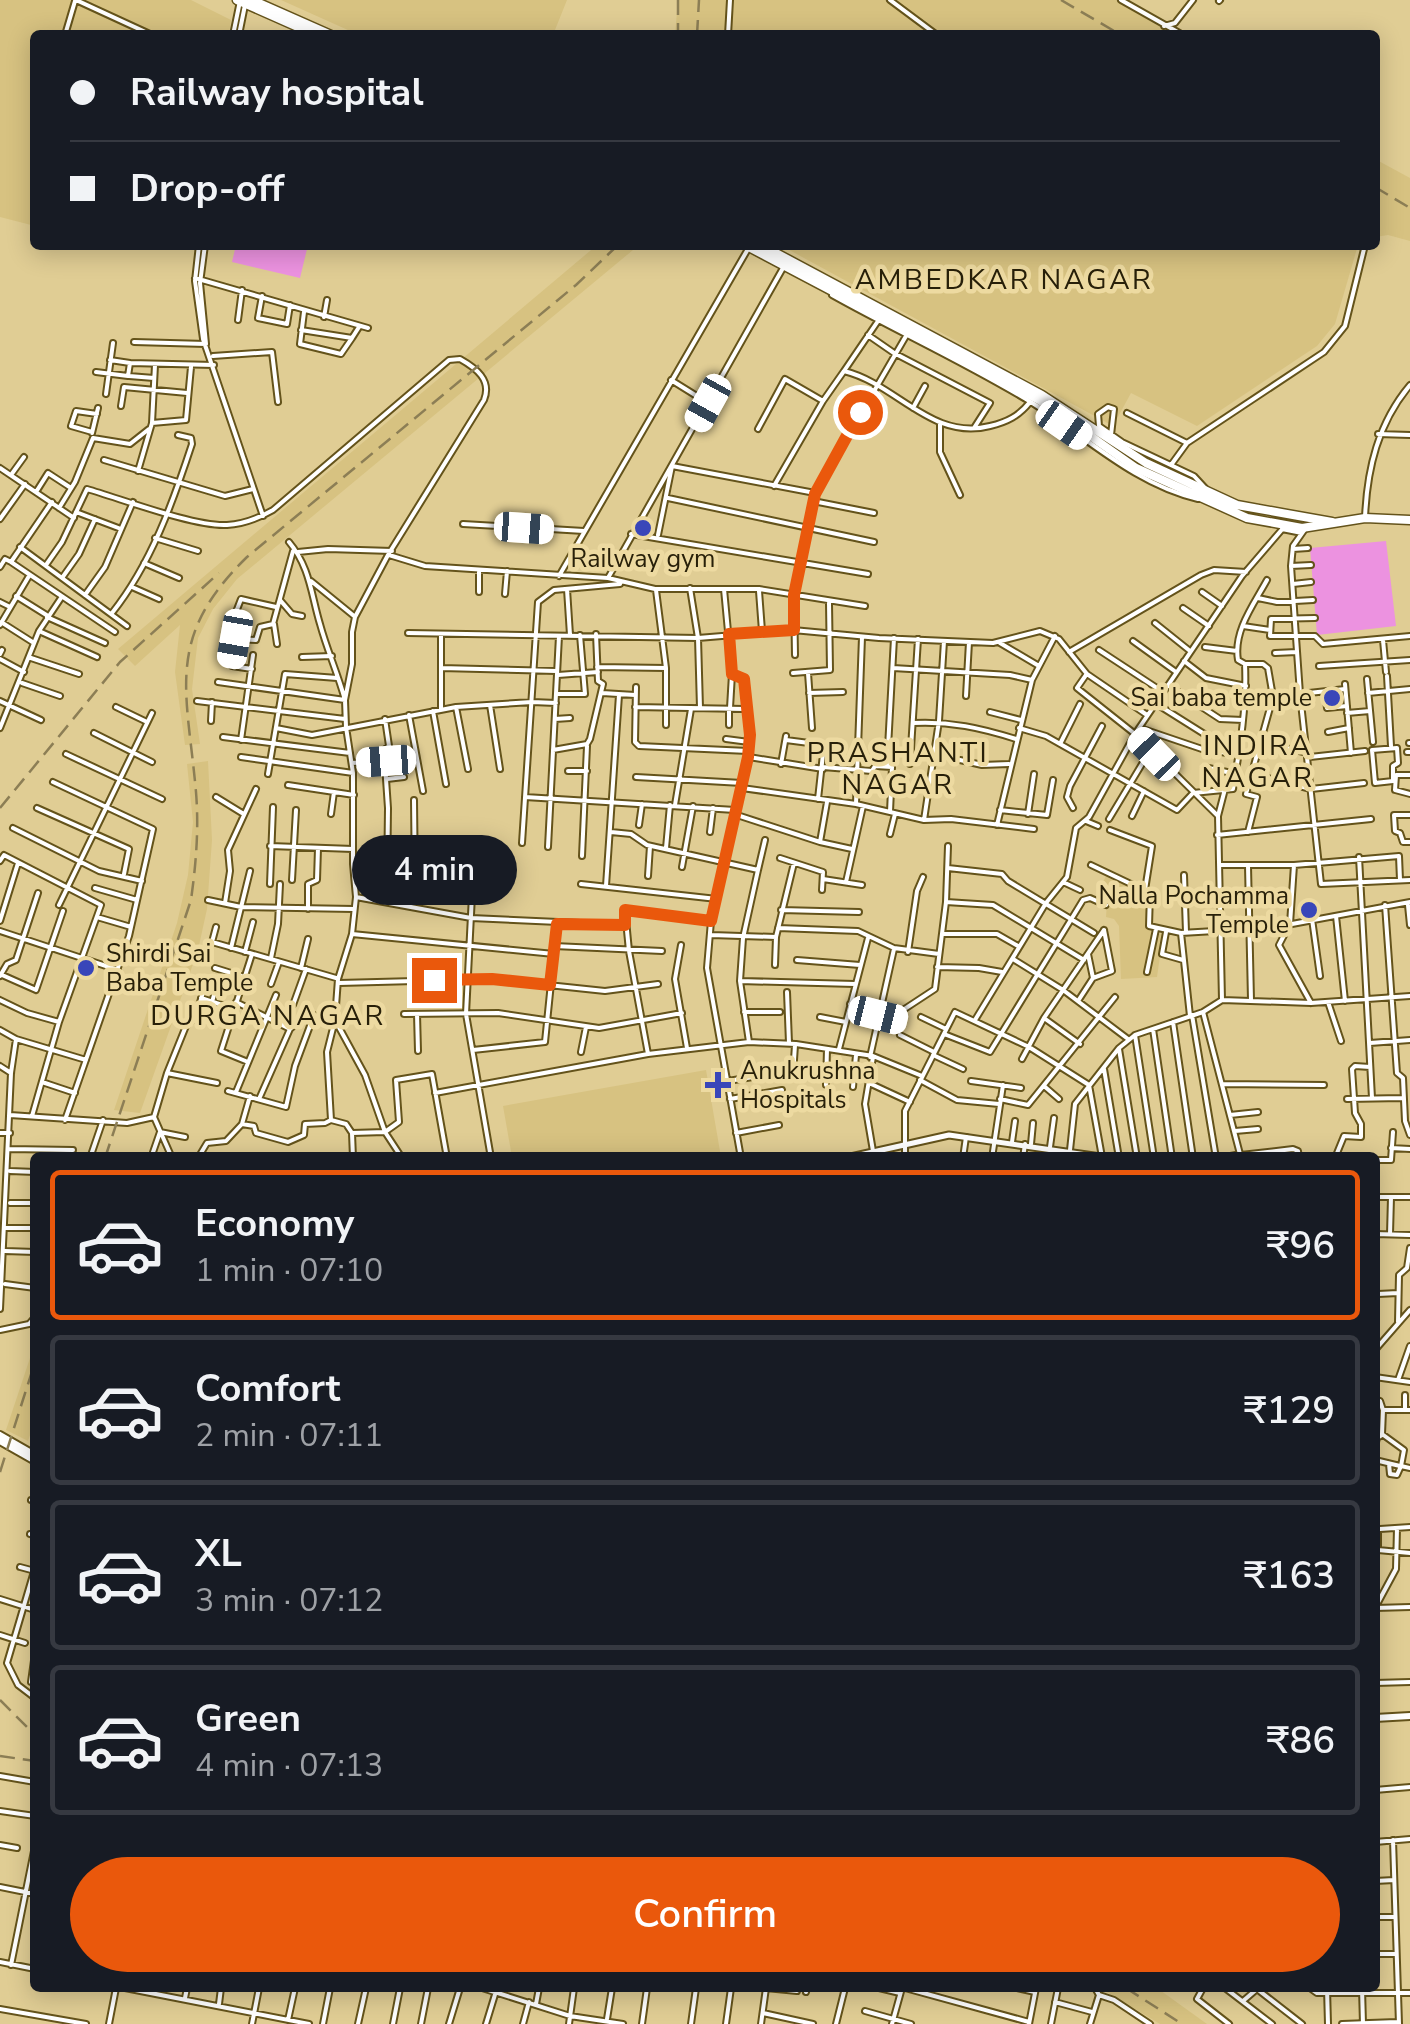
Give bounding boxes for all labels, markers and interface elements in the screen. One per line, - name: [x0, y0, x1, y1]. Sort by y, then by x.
- text: Railway hospital: [130, 67, 424, 118]
- text: Drop-off: [130, 163, 284, 214]
- district label: AMBEDKAR NAGAR: [855, 261, 1153, 299]
- car: [680, 369, 736, 437]
- route start: [838, 390, 883, 435]
- car: [1031, 396, 1097, 454]
- car: [493, 511, 555, 545]
- marker: Railway gym: [632, 517, 654, 539]
- place label: Railway gym: [571, 542, 715, 576]
- car: [215, 607, 255, 671]
- place label: Sai baba temple: [1131, 681, 1312, 715]
- marker: Sai baba temple: [1321, 687, 1343, 709]
- car: [1122, 722, 1186, 786]
- district label: INDIRA NAGAR: [1202, 727, 1314, 797]
- district label: PRASHANTI NAGAR: [807, 734, 989, 804]
- car: [355, 744, 417, 778]
- callout: 4 min: [352, 835, 516, 905]
- text: 4 min: [394, 848, 475, 891]
- place label: Nalla Pochamma Temple: [1099, 879, 1289, 942]
- marker: Nalla Pochamma Temple: [1298, 899, 1320, 921]
- place label: Shirdi Sai Baba Temple: [106, 937, 253, 1000]
- marker: Shirdi Sai Baba Temple: [75, 957, 97, 979]
- route end: [412, 958, 457, 1003]
- car: [845, 993, 911, 1037]
- district label: DURGA NAGAR: [150, 997, 386, 1035]
- place label: Anukrushna Hospitals: [740, 1054, 876, 1117]
- marker: Anukrushna Hospitals: [705, 1072, 731, 1098]
- text: Economy: [195, 1198, 354, 1249]
- icon: car: [75, 1200, 165, 1290]
- text: ₹96: [1267, 1220, 1335, 1271]
- text: 1 min · 07:10: [195, 1249, 383, 1292]
- text: Comfort: [195, 1363, 340, 1414]
- icon: car: [75, 1365, 165, 1455]
- text: ₹129: [1244, 1385, 1335, 1436]
- text: 2 min · 07:11: [195, 1414, 383, 1457]
- text: XL: [195, 1528, 242, 1579]
- icon: car: [75, 1530, 165, 1620]
- text: ₹163: [1244, 1550, 1335, 1601]
- text: 3 min · 07:12: [195, 1579, 383, 1622]
- text: Green: [195, 1693, 301, 1744]
- icon: car: [75, 1695, 165, 1785]
- text: ₹86: [1267, 1715, 1335, 1766]
- text: 4 min · 07:13: [195, 1744, 383, 1787]
- button: Confirm: [70, 1857, 1340, 1972]

